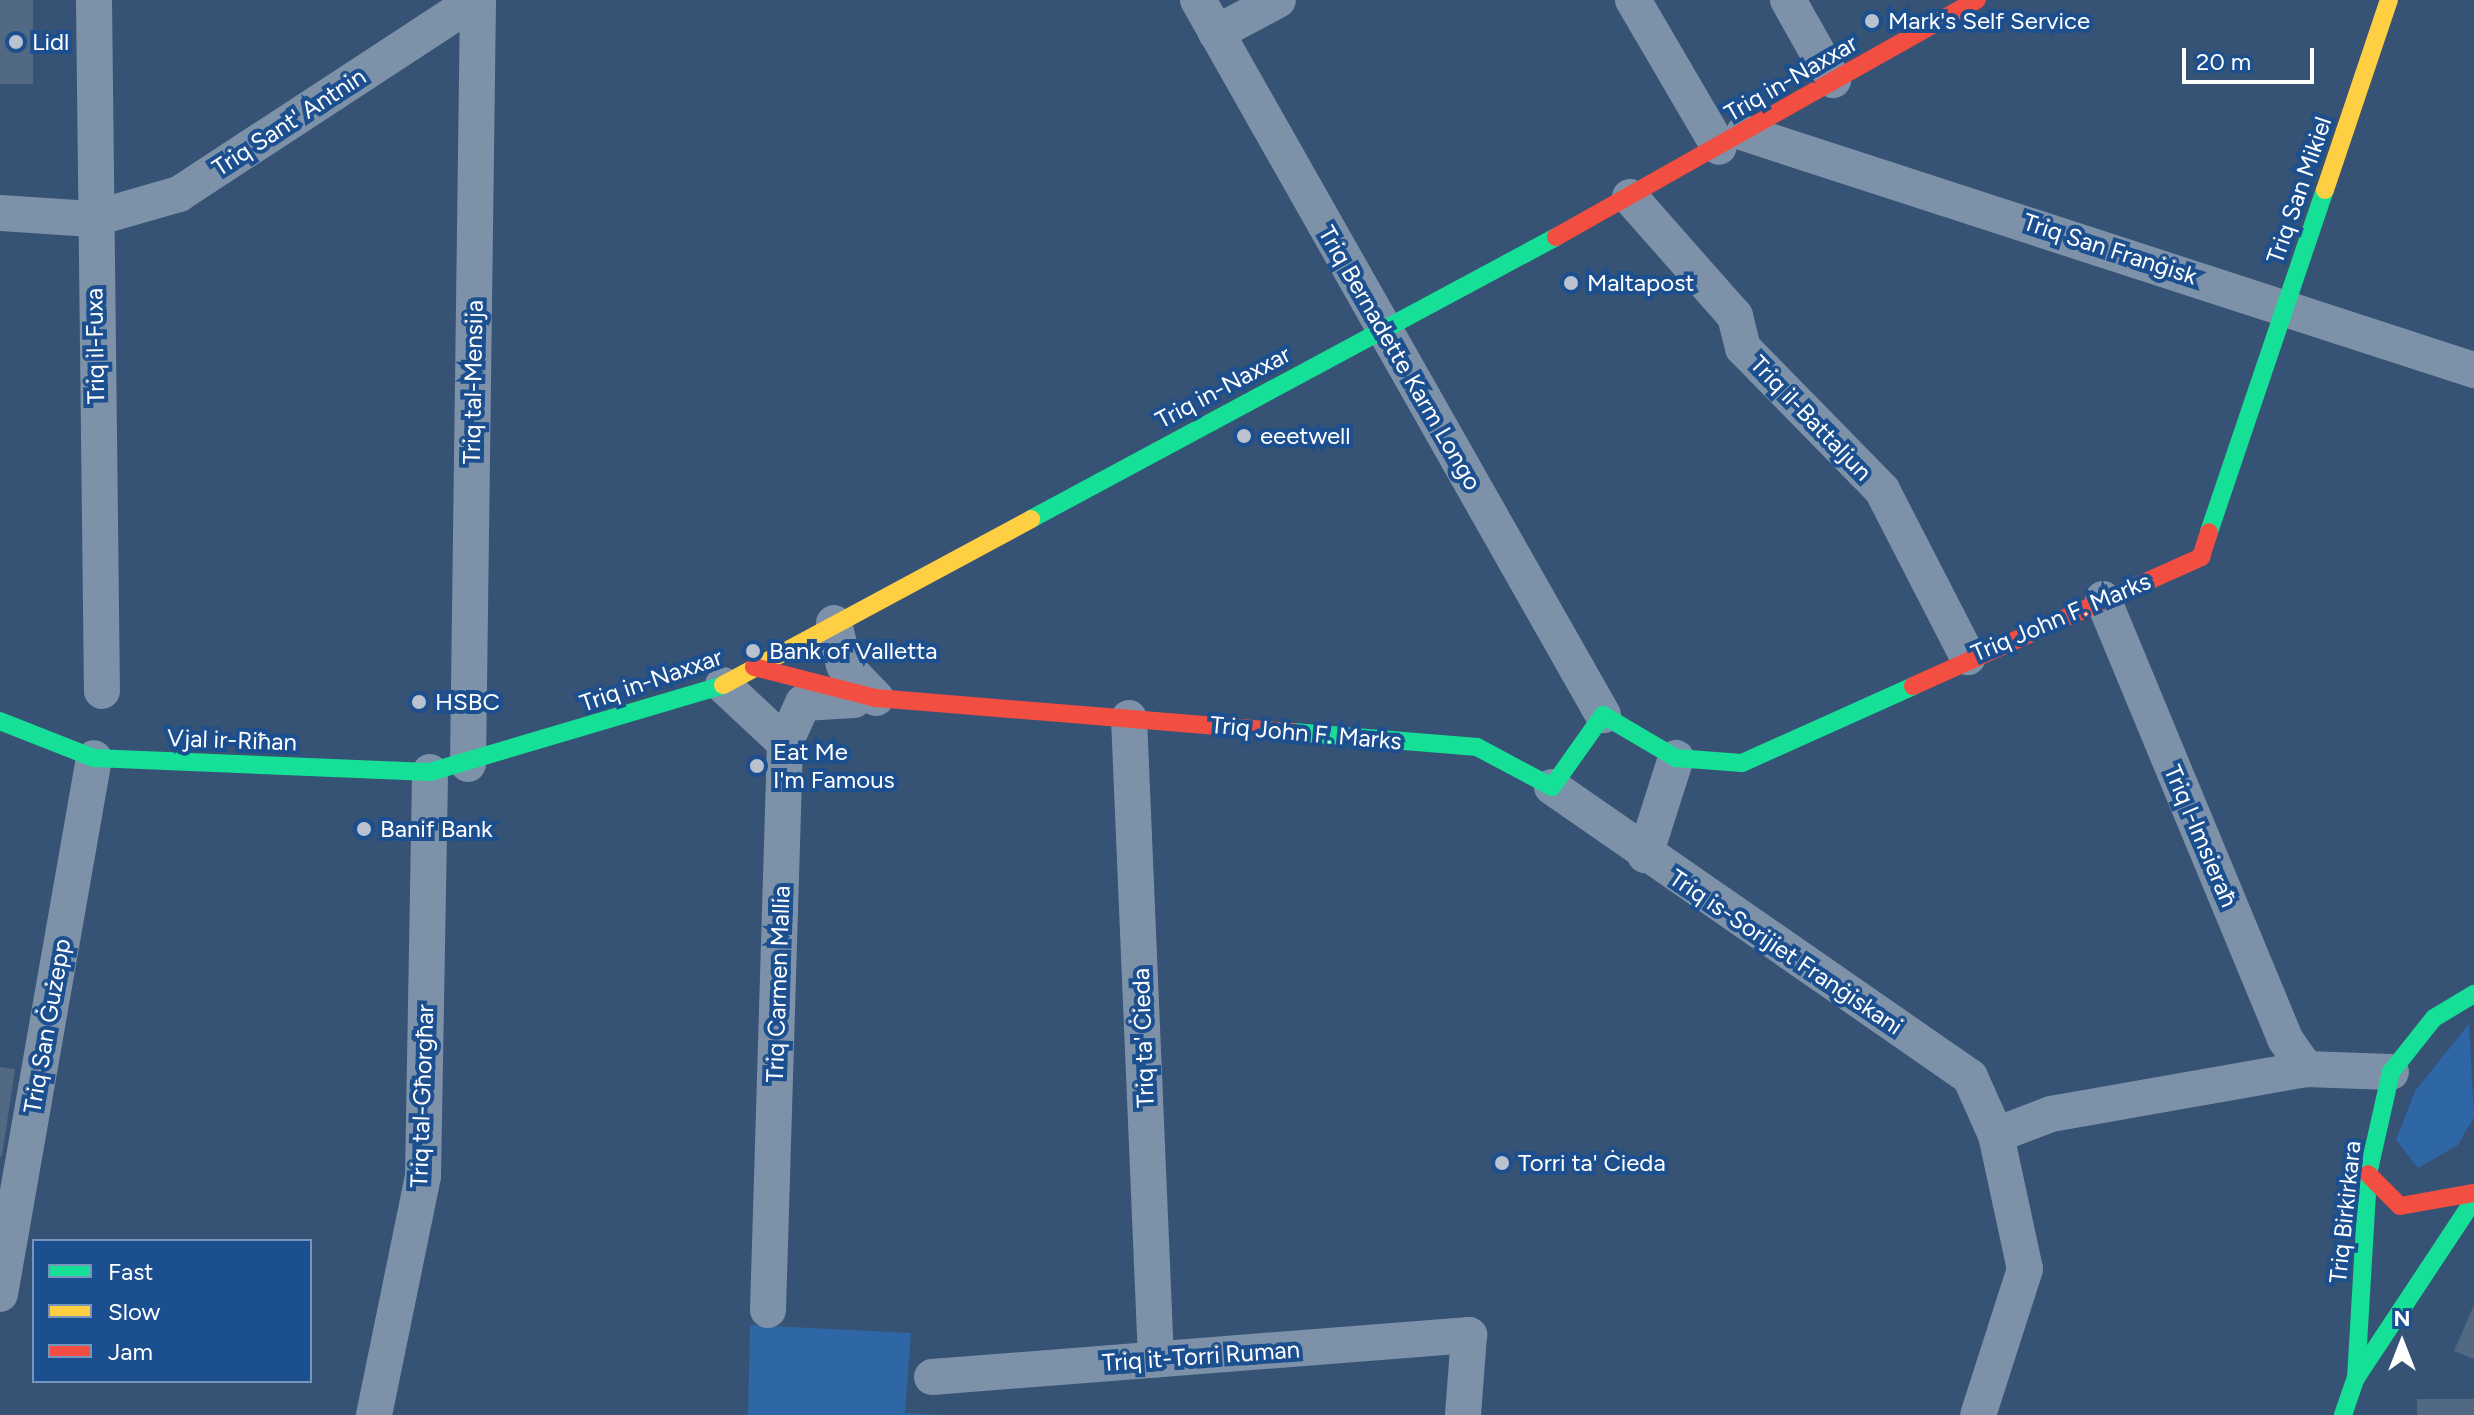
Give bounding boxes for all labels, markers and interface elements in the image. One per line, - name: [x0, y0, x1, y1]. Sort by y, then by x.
- place label: Mark's Self Service: [1888, 7, 2090, 35]
- marker: Mark's Self Service: [1863, 12, 1881, 30]
- place label: Lidl: [32, 28, 69, 56]
- street label: Triq in-Naxxar: [1720, 28, 1862, 128]
- scale bar: [2186, 32, 2318, 82]
- marker: Lidl: [7, 33, 25, 51]
- text: 20 m: [2196, 47, 2251, 76]
- street label: Triq Sant' Antnin: [207, 62, 371, 182]
- street label: Triq San Mikiel: [2260, 113, 2338, 267]
- street label: Triq San Franġisk: [2020, 207, 2200, 291]
- street label: Triq Bernadette Karm Longo: [1312, 221, 1488, 495]
- place label: Maltapost: [1587, 269, 1694, 297]
- marker: Maltapost: [1562, 274, 1580, 292]
- street label: Triq il-Fuxa: [80, 288, 110, 404]
- street label: Triq tal-Mensija: [457, 300, 489, 464]
- street label: Triq in-Naxxar: [1151, 339, 1295, 435]
- street label: Triq il-Battaljun: [1744, 350, 1878, 486]
- place label: eeetwell: [1260, 422, 1351, 450]
- marker: eeetwell: [1235, 427, 1253, 445]
- street label: Triq John F. Marks: [1967, 566, 2155, 668]
- place label: Bank of Valletta: [769, 637, 937, 665]
- street label: Triq in-Naxxar: [576, 642, 726, 718]
- marker: Bank of Valletta: [744, 642, 762, 660]
- place label: HSBC: [435, 688, 500, 716]
- marker: HSBC: [410, 693, 428, 711]
- street label: Triq John F. Marks: [1209, 710, 1403, 756]
- street label: Vjal ir-Riħan: [167, 723, 297, 757]
- place label: Eat Me I'm Famous: [773, 738, 895, 794]
- marker: Eat Me I'm Famous: [748, 757, 766, 775]
- street label: Triq l-Imsieraħ: [2158, 761, 2244, 911]
- place label: Banif Bank: [380, 815, 493, 843]
- marker: Banif Bank: [355, 820, 373, 838]
- street label: Triq is-Sorijiet Franġiskani: [1664, 863, 1908, 1041]
- street label: Triq Carmen Mallia: [760, 885, 796, 1083]
- street label: Triq San Ġużepp: [17, 936, 77, 1116]
- street label: Triq ta' Ċieda: [1126, 968, 1160, 1108]
- street label: Triq tal-Għorgħar: [404, 1004, 440, 1188]
- street label: Triq Birkirkara: [2323, 1139, 2367, 1285]
- place label: Torri ta' Ċieda: [1518, 1149, 1666, 1177]
- marker: Torri ta' Ċieda: [1493, 1154, 1511, 1172]
- legend: [32, 1239, 312, 1383]
- text: Fast: [108, 1257, 153, 1286]
- text: Slow: [108, 1297, 160, 1326]
- north arrow: [2362, 1303, 2442, 1383]
- text: N: [2393, 1305, 2411, 1332]
- street label: Triq it-Torri Ruman: [1101, 1335, 1301, 1377]
- text: Jam: [108, 1337, 153, 1366]

